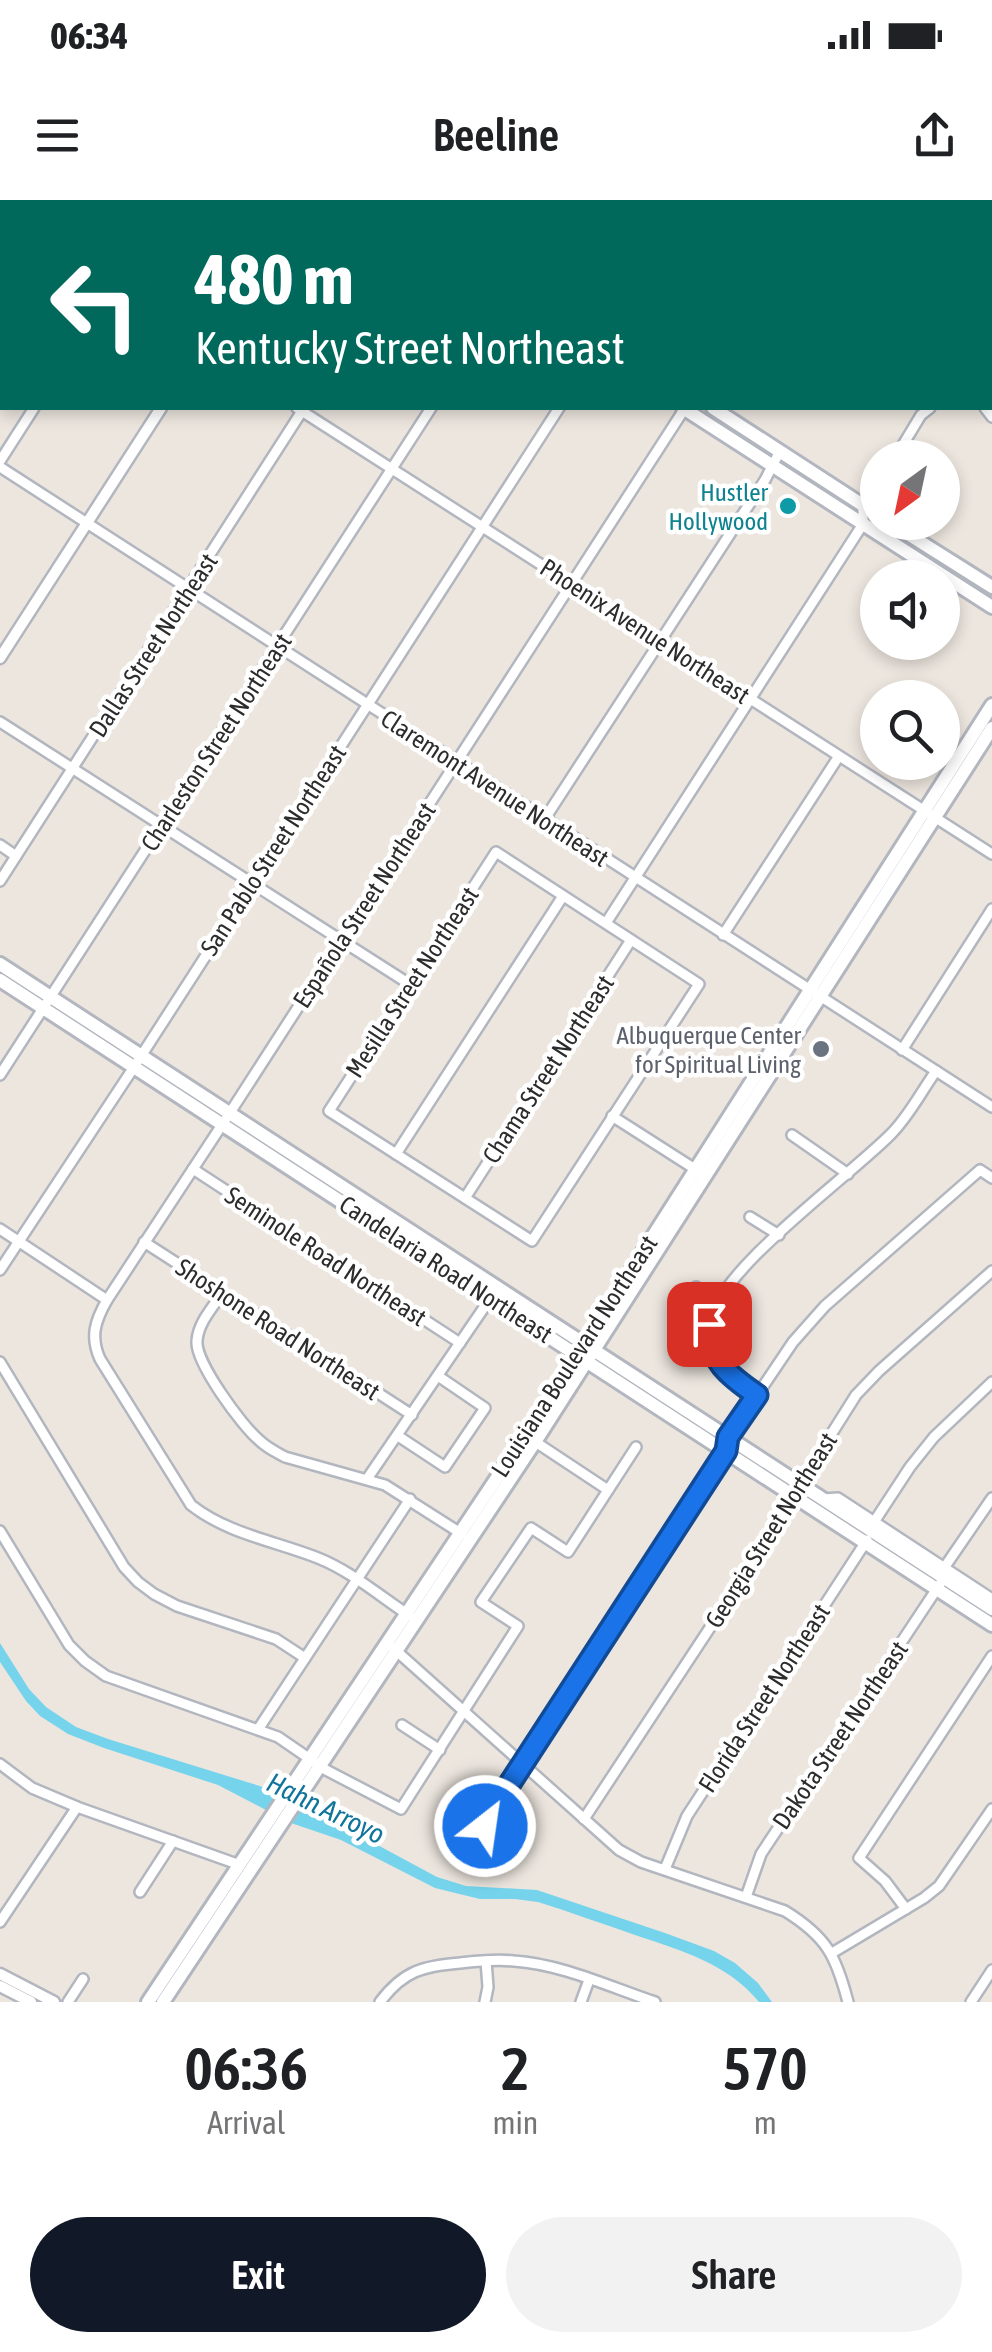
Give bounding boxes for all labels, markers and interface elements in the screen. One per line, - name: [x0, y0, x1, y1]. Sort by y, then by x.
- text: 06:34: [50, 14, 128, 57]
- icon: menu: [30, 108, 85, 163]
- icon: share: [907, 108, 962, 163]
- text: Beeline: [433, 109, 559, 161]
- text: 480 m: [195, 239, 354, 319]
- icon: left: [30, 240, 160, 370]
- text: Kentucky Street Northeast: [195, 322, 625, 374]
- north arrow: [860, 440, 960, 540]
- map controls: [860, 440, 960, 780]
- place label: Hustler Hollywood: [668, 478, 769, 535]
- marker: Hustler Hollywood: [777, 495, 799, 517]
- street label: Dallas Street Northeast: [83, 548, 223, 742]
- street label: Phoenix Avenue Northeast: [535, 553, 755, 709]
- button: sound: [860, 560, 960, 660]
- street label: Charleston Street Northeast: [135, 628, 297, 856]
- button: search: [860, 680, 960, 780]
- street label: Claremont Avenue Northeast: [376, 704, 614, 872]
- street label: San Pablo Street Northeast: [195, 740, 351, 960]
- street label: Española Street Northeast: [287, 797, 441, 1013]
- street label: Mesilla Street Northeast: [340, 882, 484, 1082]
- street label: Chama Street Northeast: [477, 970, 619, 1168]
- place label: Albuquerque Center for Spiritual Living: [616, 1021, 802, 1078]
- marker: Albuquerque Center for Spiritual Living: [810, 1038, 832, 1060]
- street label: Seminole Road Northeast: [220, 1181, 432, 1331]
- street label: Candelaria Road Northeast: [334, 1190, 558, 1348]
- street label: Louisiana Boulevard Northeast: [485, 1230, 663, 1482]
- street label: Shoshone Road Northeast: [171, 1253, 385, 1405]
- pin: [667, 1282, 752, 1367]
- icon: arrive: [682, 1297, 737, 1352]
- street label: Georgia Street Northeast: [700, 1427, 842, 1633]
- street label: Florida Street Northeast: [693, 1599, 835, 1797]
- street label: Dakota Street Northeast: [767, 1636, 913, 1834]
- water label: Hahn Arroyo: [262, 1766, 390, 1850]
- position arrow: [433, 1774, 537, 1878]
- text: 06:36: [184, 2034, 308, 2103]
- text: 2: [501, 2034, 530, 2103]
- text: 570: [723, 2034, 807, 2103]
- text: Arrival: [207, 2104, 285, 2141]
- text: min: [492, 2104, 538, 2141]
- text: m: [754, 2104, 777, 2141]
- button: Exit: [30, 2217, 486, 2332]
- button: Share: [506, 2217, 962, 2332]

